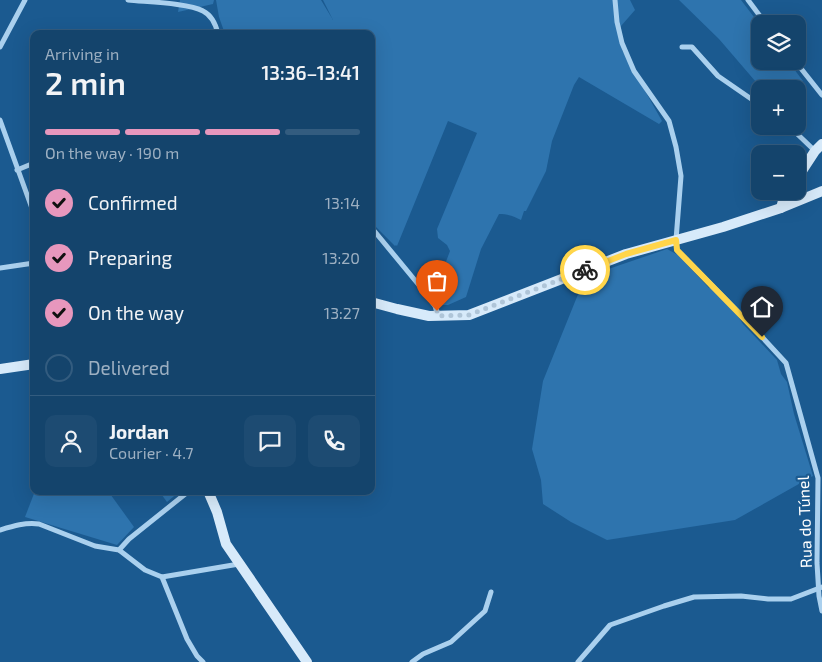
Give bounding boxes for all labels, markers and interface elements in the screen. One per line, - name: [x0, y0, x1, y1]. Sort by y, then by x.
- map controls: [751, 15, 806, 200]
- button: layers: [751, 15, 806, 70]
- text: Arriving in: [45, 44, 119, 63]
- text: 13:36–13:41: [261, 61, 360, 84]
- text: 2 min: [45, 63, 126, 101]
- button: +: [751, 80, 806, 135]
- text: On the way · 190 m: [45, 143, 179, 162]
- button: −: [751, 145, 806, 200]
- icon: check: [45, 189, 73, 217]
- text: Confirmed: [88, 191, 178, 214]
- text: 13:14: [325, 193, 360, 212]
- icon: check: [45, 244, 73, 272]
- courier: [560, 245, 610, 295]
- text: Preparing: [88, 246, 172, 269]
- text: 13:20: [322, 248, 360, 267]
- icon: bike: [571, 256, 599, 284]
- pin: [416, 260, 458, 311]
- icon: bag: [423, 267, 451, 295]
- pin: [741, 286, 783, 337]
- icon: home: [748, 293, 776, 321]
- icon: check: [45, 299, 73, 327]
- text: On the way: [88, 301, 184, 324]
- text: 13:27: [324, 303, 360, 322]
- text: Delivered: [88, 356, 170, 379]
- button: person: [45, 415, 97, 467]
- button: chat: [244, 415, 296, 467]
- button: phone: [308, 415, 360, 467]
- text: Jordan: [109, 420, 169, 443]
- text: Courier · 4.7: [109, 443, 193, 462]
- street label: Rua do Túnel: [793, 475, 815, 569]

